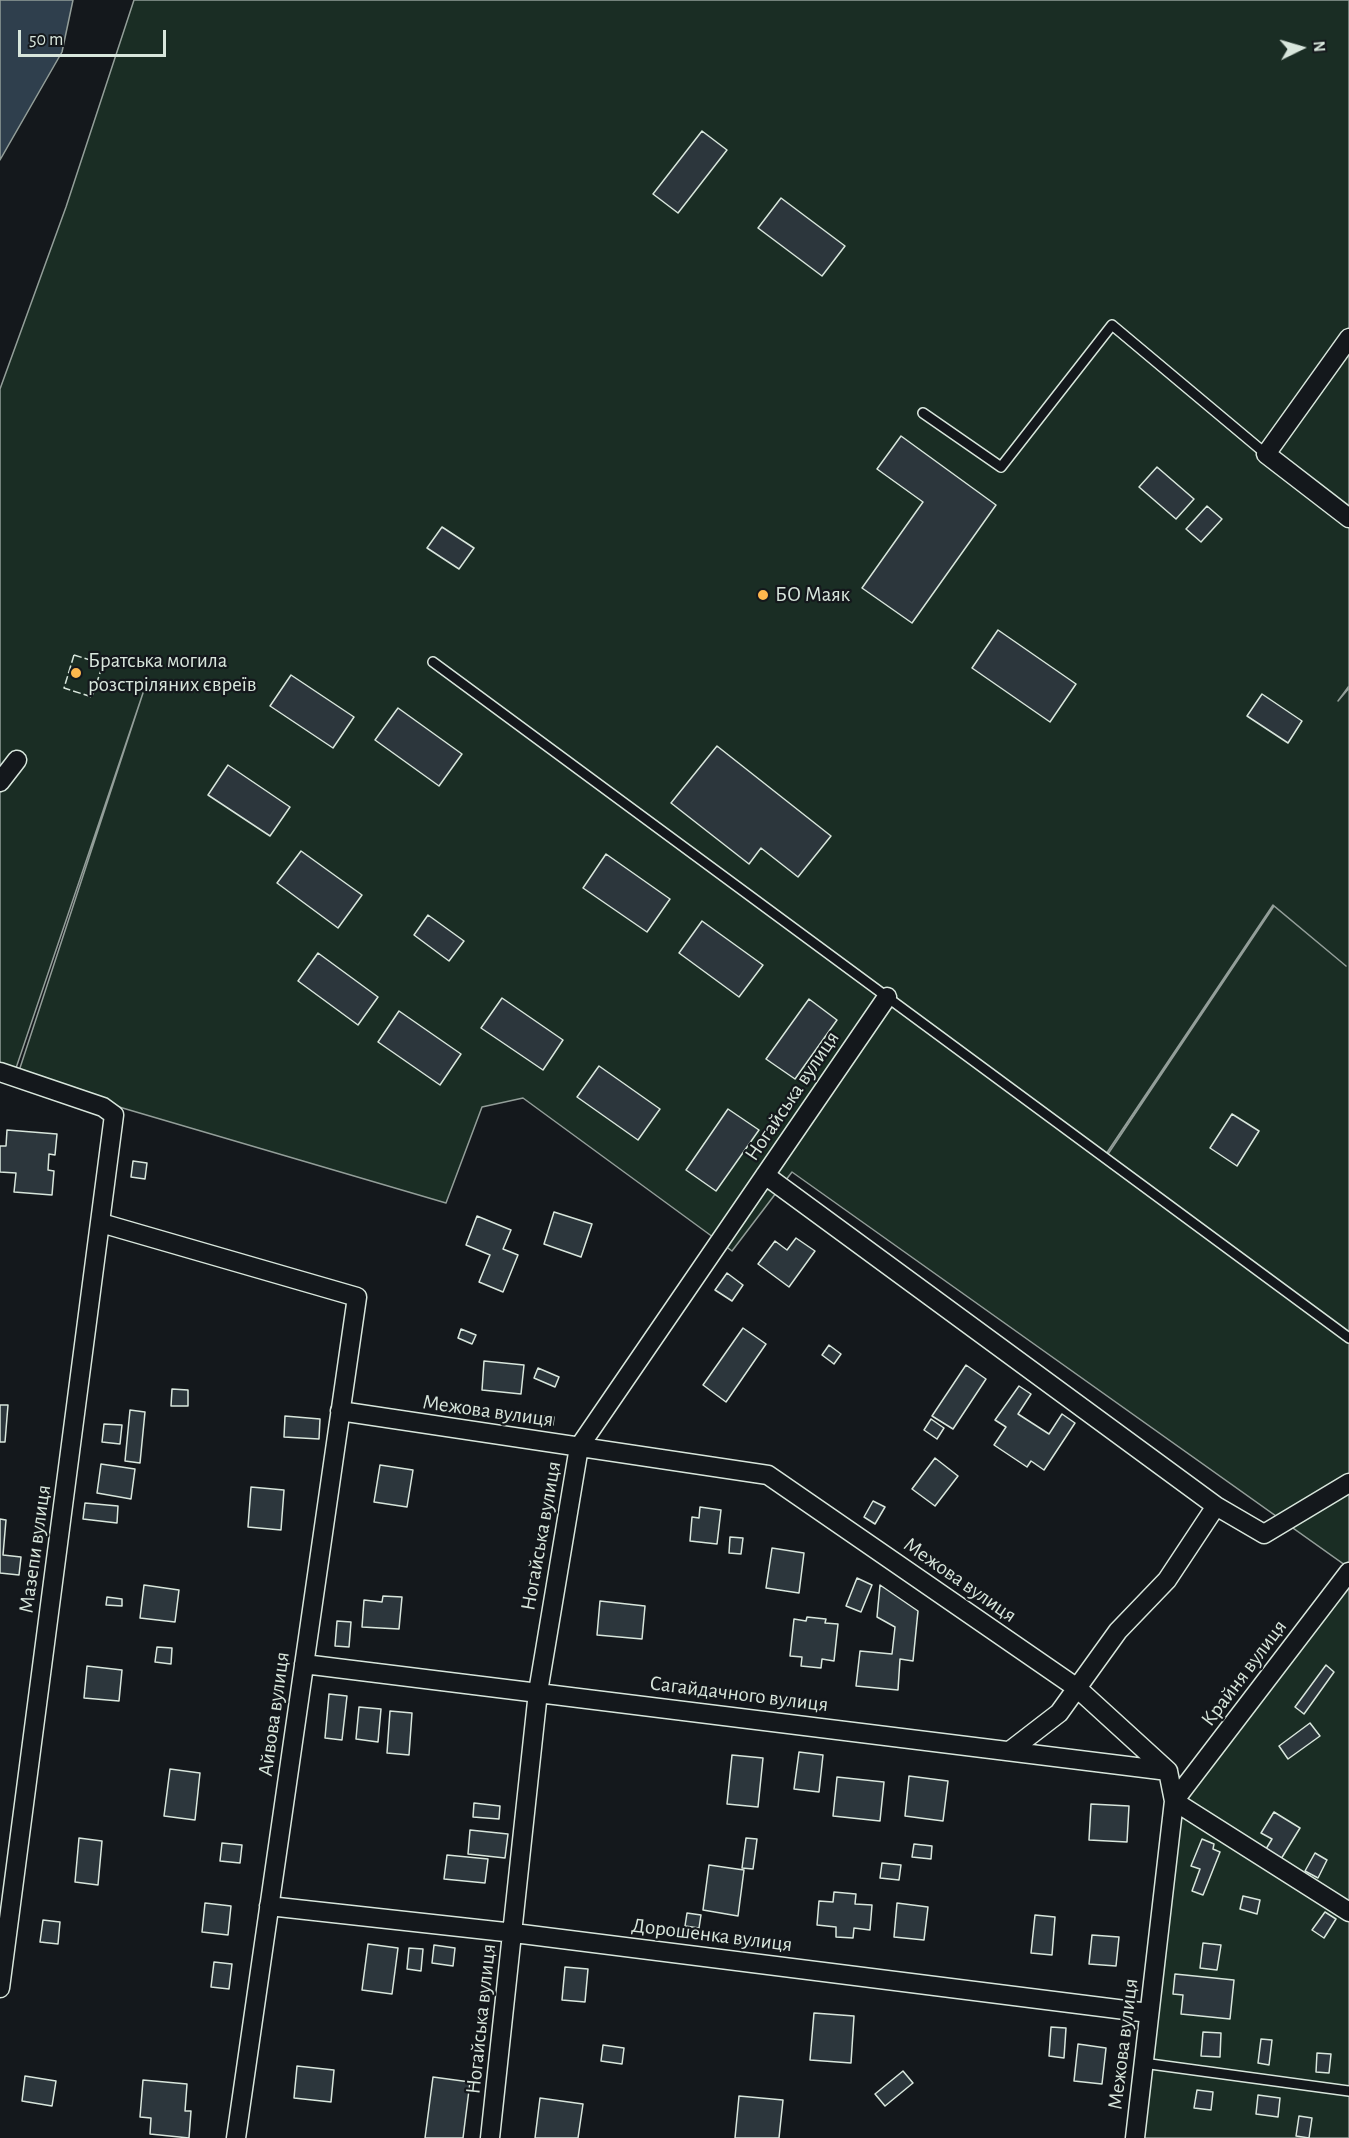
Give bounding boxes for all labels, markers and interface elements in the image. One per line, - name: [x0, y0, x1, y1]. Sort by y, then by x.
- scale bar: [21, 18, 170, 56]
- north arrow: [1271, 18, 1331, 78]
- text: 50 m: [29, 31, 63, 49]
- text: N: [1310, 40, 1327, 53]
- place label: БО Маяк: [775, 582, 850, 608]
- marker: БО Маяк: [756, 588, 770, 602]
- place label: Братська могила розстріляних євреїв: [88, 648, 256, 698]
- marker: Братська могила розстріляних євреїв: [69, 666, 83, 680]
- street label: Ногайська вулиця: [739, 1026, 845, 1166]
- street label: Межова вулиця: [421, 1389, 555, 1433]
- street label: Ногайська вулиця: [515, 1459, 567, 1613]
- street label: Мазепи вулиця: [14, 1483, 56, 1615]
- street label: Межова вулиця: [899, 1532, 1021, 1628]
- street label: Крайня вулиця: [1196, 1615, 1292, 1731]
- street label: Айвова вулиця: [253, 1650, 295, 1778]
- street label: Сагайдачного вулиця: [648, 1671, 830, 1717]
- street label: Дорошенка вулиця: [630, 1913, 794, 1957]
- street label: Ногайська вулиця: [461, 1943, 501, 2095]
- street label: Межова вулиця: [1102, 1977, 1144, 2111]

